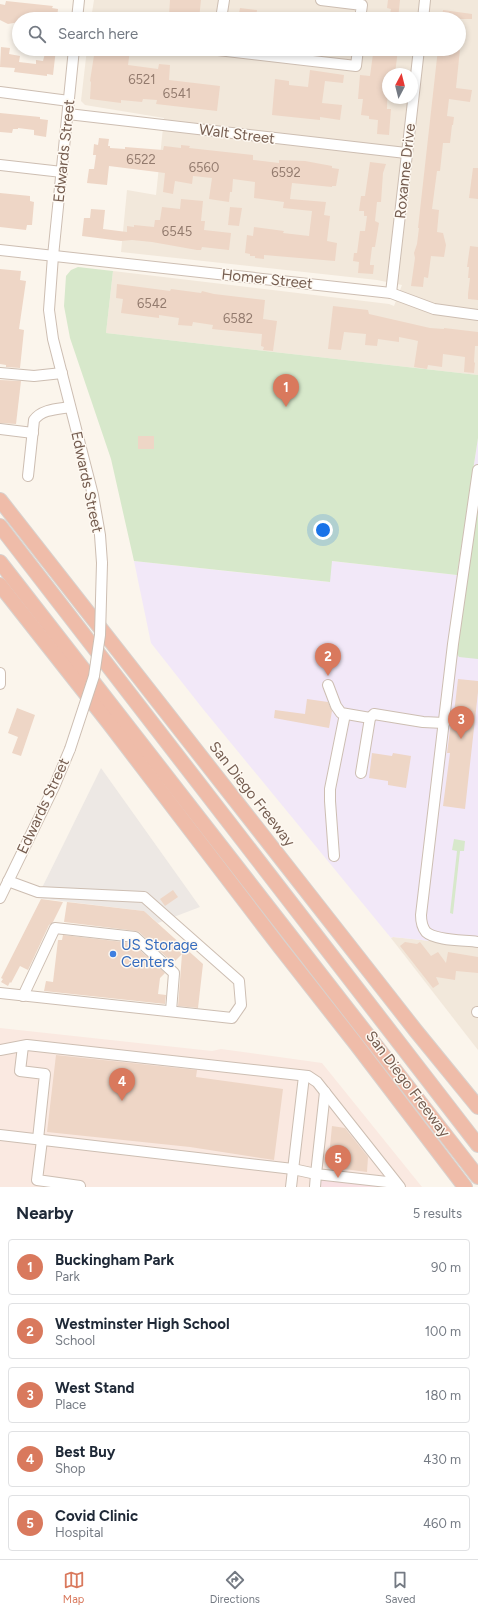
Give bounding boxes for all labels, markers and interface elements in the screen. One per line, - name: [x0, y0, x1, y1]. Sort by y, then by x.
- search box: [12, 12, 466, 56]
- icon: search: [26, 23, 48, 45]
- text: Search here: [58, 25, 138, 43]
- north arrow: [382, 68, 418, 104]
- house number: 6521: [128, 72, 156, 87]
- house number: 6541: [163, 86, 191, 101]
- street label: Edwards Street: [50, 98, 78, 203]
- street label: Walt Street: [198, 120, 276, 148]
- street label: Roxanne Drive: [391, 122, 419, 220]
- house number: 6522: [126, 152, 156, 167]
- house number: 6560: [189, 160, 219, 175]
- house number: 6592: [271, 165, 301, 180]
- house number: 6545: [162, 224, 192, 239]
- street label: Homer Street: [220, 265, 314, 293]
- house number: 6542: [137, 296, 167, 311]
- house number: 6582: [223, 311, 253, 326]
- pin: 1: [273, 374, 299, 407]
- street label: Edwards Street: [67, 430, 107, 535]
- your location: [313, 520, 333, 540]
- pin: 2: [315, 643, 341, 676]
- pin: 3: [448, 706, 474, 739]
- street label: San Diego Freeway: [205, 738, 299, 850]
- street label: Edwards Street: [13, 755, 73, 857]
- place label: US Storage Centers: [121, 936, 198, 971]
- marker: US Storage Centers: [108, 949, 118, 959]
- street label: San Diego Freeway: [362, 1027, 454, 1141]
- pin: 4: [109, 1068, 135, 1101]
- pin: 5: [325, 1145, 351, 1178]
- text: Nearby: [16, 1203, 74, 1223]
- text: 5 results: [413, 1206, 462, 1221]
- text: Buckingham Park: [55, 1251, 174, 1269]
- text: 1: [27, 1260, 33, 1275]
- text: 90 m: [431, 1260, 461, 1275]
- text: Park: [55, 1269, 80, 1284]
- text: Westminster High School: [55, 1315, 230, 1333]
- text: 2: [26, 1324, 34, 1339]
- text: 100 m: [425, 1324, 461, 1339]
- text: School: [55, 1333, 95, 1348]
- text: West Stand: [55, 1379, 134, 1397]
- text: 3: [26, 1388, 34, 1403]
- text: 180 m: [425, 1388, 461, 1403]
- text: Place: [55, 1397, 86, 1412]
- text: Best Buy: [55, 1443, 115, 1461]
- text: 4: [26, 1452, 34, 1467]
- text: 430 m: [423, 1452, 461, 1467]
- text: Shop: [55, 1461, 85, 1476]
- text: Covid Clinic: [55, 1507, 138, 1525]
- text: 5: [26, 1516, 34, 1531]
- text: 460 m: [423, 1516, 461, 1531]
- text: Hospital: [55, 1525, 103, 1540]
- tab: Map: [63, 1569, 85, 1606]
- tab: Directions: [210, 1569, 260, 1606]
- tab: Saved: [385, 1569, 415, 1606]

